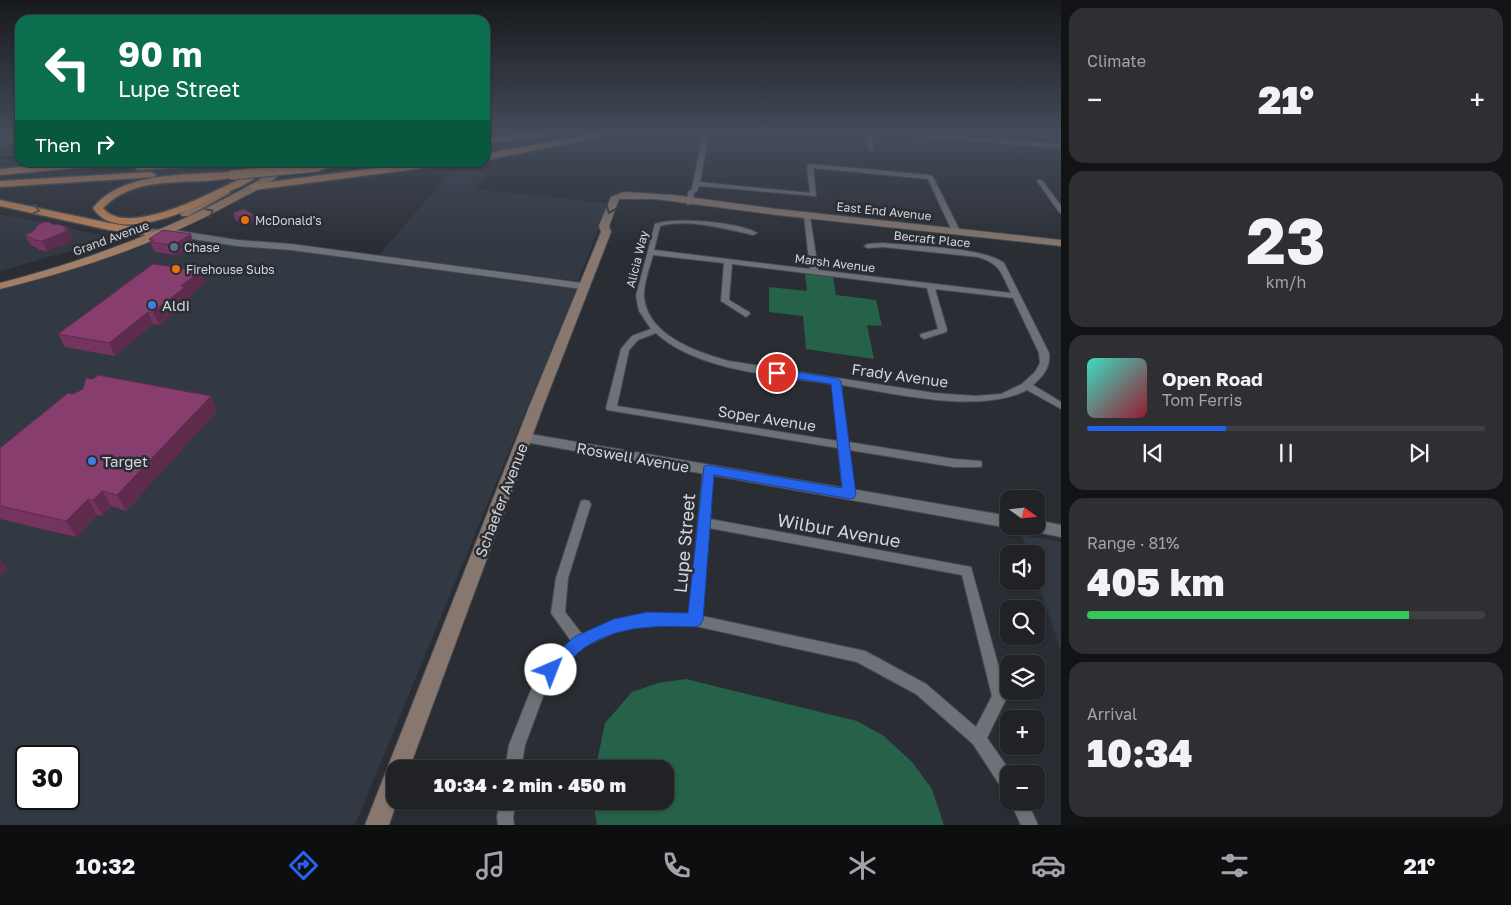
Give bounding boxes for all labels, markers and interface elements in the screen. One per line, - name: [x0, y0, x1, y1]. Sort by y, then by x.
- text: 90 m: [118, 33, 202, 75]
- icon: left: [35, 35, 100, 100]
- text: Climate: [1087, 51, 1146, 71]
- text: Lupe Street: [118, 75, 240, 102]
- text: 21°: [1258, 77, 1314, 122]
- text: −: [1087, 83, 1102, 116]
- text: +: [1470, 83, 1485, 116]
- icon: right: [91, 130, 119, 158]
- text: Then: [35, 133, 81, 156]
- street label: East End Avenue: [836, 199, 932, 223]
- text: 23: [1246, 200, 1326, 278]
- one-way arrow: [31, 204, 39, 214]
- one-way arrow: [606, 205, 616, 214]
- one-way arrow: [205, 208, 214, 218]
- place label: McDonald's: [255, 213, 322, 228]
- marker: McDonald's: [239, 214, 251, 226]
- street label: Grand Avenue: [71, 217, 151, 259]
- street label: Alicia Way: [623, 228, 651, 289]
- street label: Becraft Place: [893, 228, 971, 250]
- place label: Chase: [184, 240, 220, 255]
- marker: Chase: [168, 241, 180, 253]
- street label: Marsh Avenue: [794, 251, 876, 275]
- place label: Firehouse Subs: [186, 262, 275, 277]
- marker: Firehouse Subs: [170, 263, 182, 275]
- text: km/h: [1266, 272, 1306, 292]
- place label: Aldi: [162, 296, 190, 314]
- marker: Aldi: [146, 299, 158, 311]
- pin: [756, 352, 798, 394]
- icon: arrive: [763, 359, 791, 387]
- street label: Frady Avenue: [851, 359, 950, 391]
- text: Open Road: [1162, 367, 1263, 390]
- text: Tom Ferris: [1162, 390, 1242, 410]
- street label: Soper Avenue: [717, 401, 818, 435]
- street label: Roswell Avenue: [575, 438, 691, 476]
- icon: previous: [1139, 439, 1167, 467]
- icon: pause: [1272, 439, 1300, 467]
- icon: next: [1405, 439, 1433, 467]
- street label: Schaefer Avenue: [471, 440, 531, 560]
- place label: Target: [102, 452, 148, 470]
- marker: Target: [86, 455, 98, 467]
- north arrow: [1000, 490, 1045, 535]
- map controls: [1000, 490, 1045, 810]
- street label: Lupe Street: [669, 492, 699, 594]
- street label: Wilbur Avenue: [776, 508, 902, 552]
- text: Range · 81%: [1087, 533, 1179, 553]
- button: sound: [1000, 545, 1045, 590]
- text: 405 km: [1087, 559, 1225, 604]
- button: search: [1000, 600, 1045, 645]
- position arrow: [524, 643, 576, 695]
- button: layers: [1000, 655, 1045, 700]
- text: Arrival: [1087, 704, 1137, 724]
- button: +: [1000, 710, 1045, 755]
- text: 10:34: [1087, 730, 1193, 775]
- speed limit sign: 30: [15, 745, 80, 810]
- button: −: [1000, 765, 1045, 810]
- text: 10:34 · 2 min · 450 m: [434, 773, 626, 796]
- icon: directions: [286, 848, 321, 883]
- icon: music: [473, 848, 508, 883]
- icon: phone: [659, 848, 694, 883]
- icon: climate: [845, 848, 880, 883]
- icon: car: [1031, 848, 1066, 883]
- icon: filters: [1217, 848, 1252, 883]
- text: 10:32: [76, 852, 135, 879]
- text: 21°: [1404, 852, 1435, 879]

